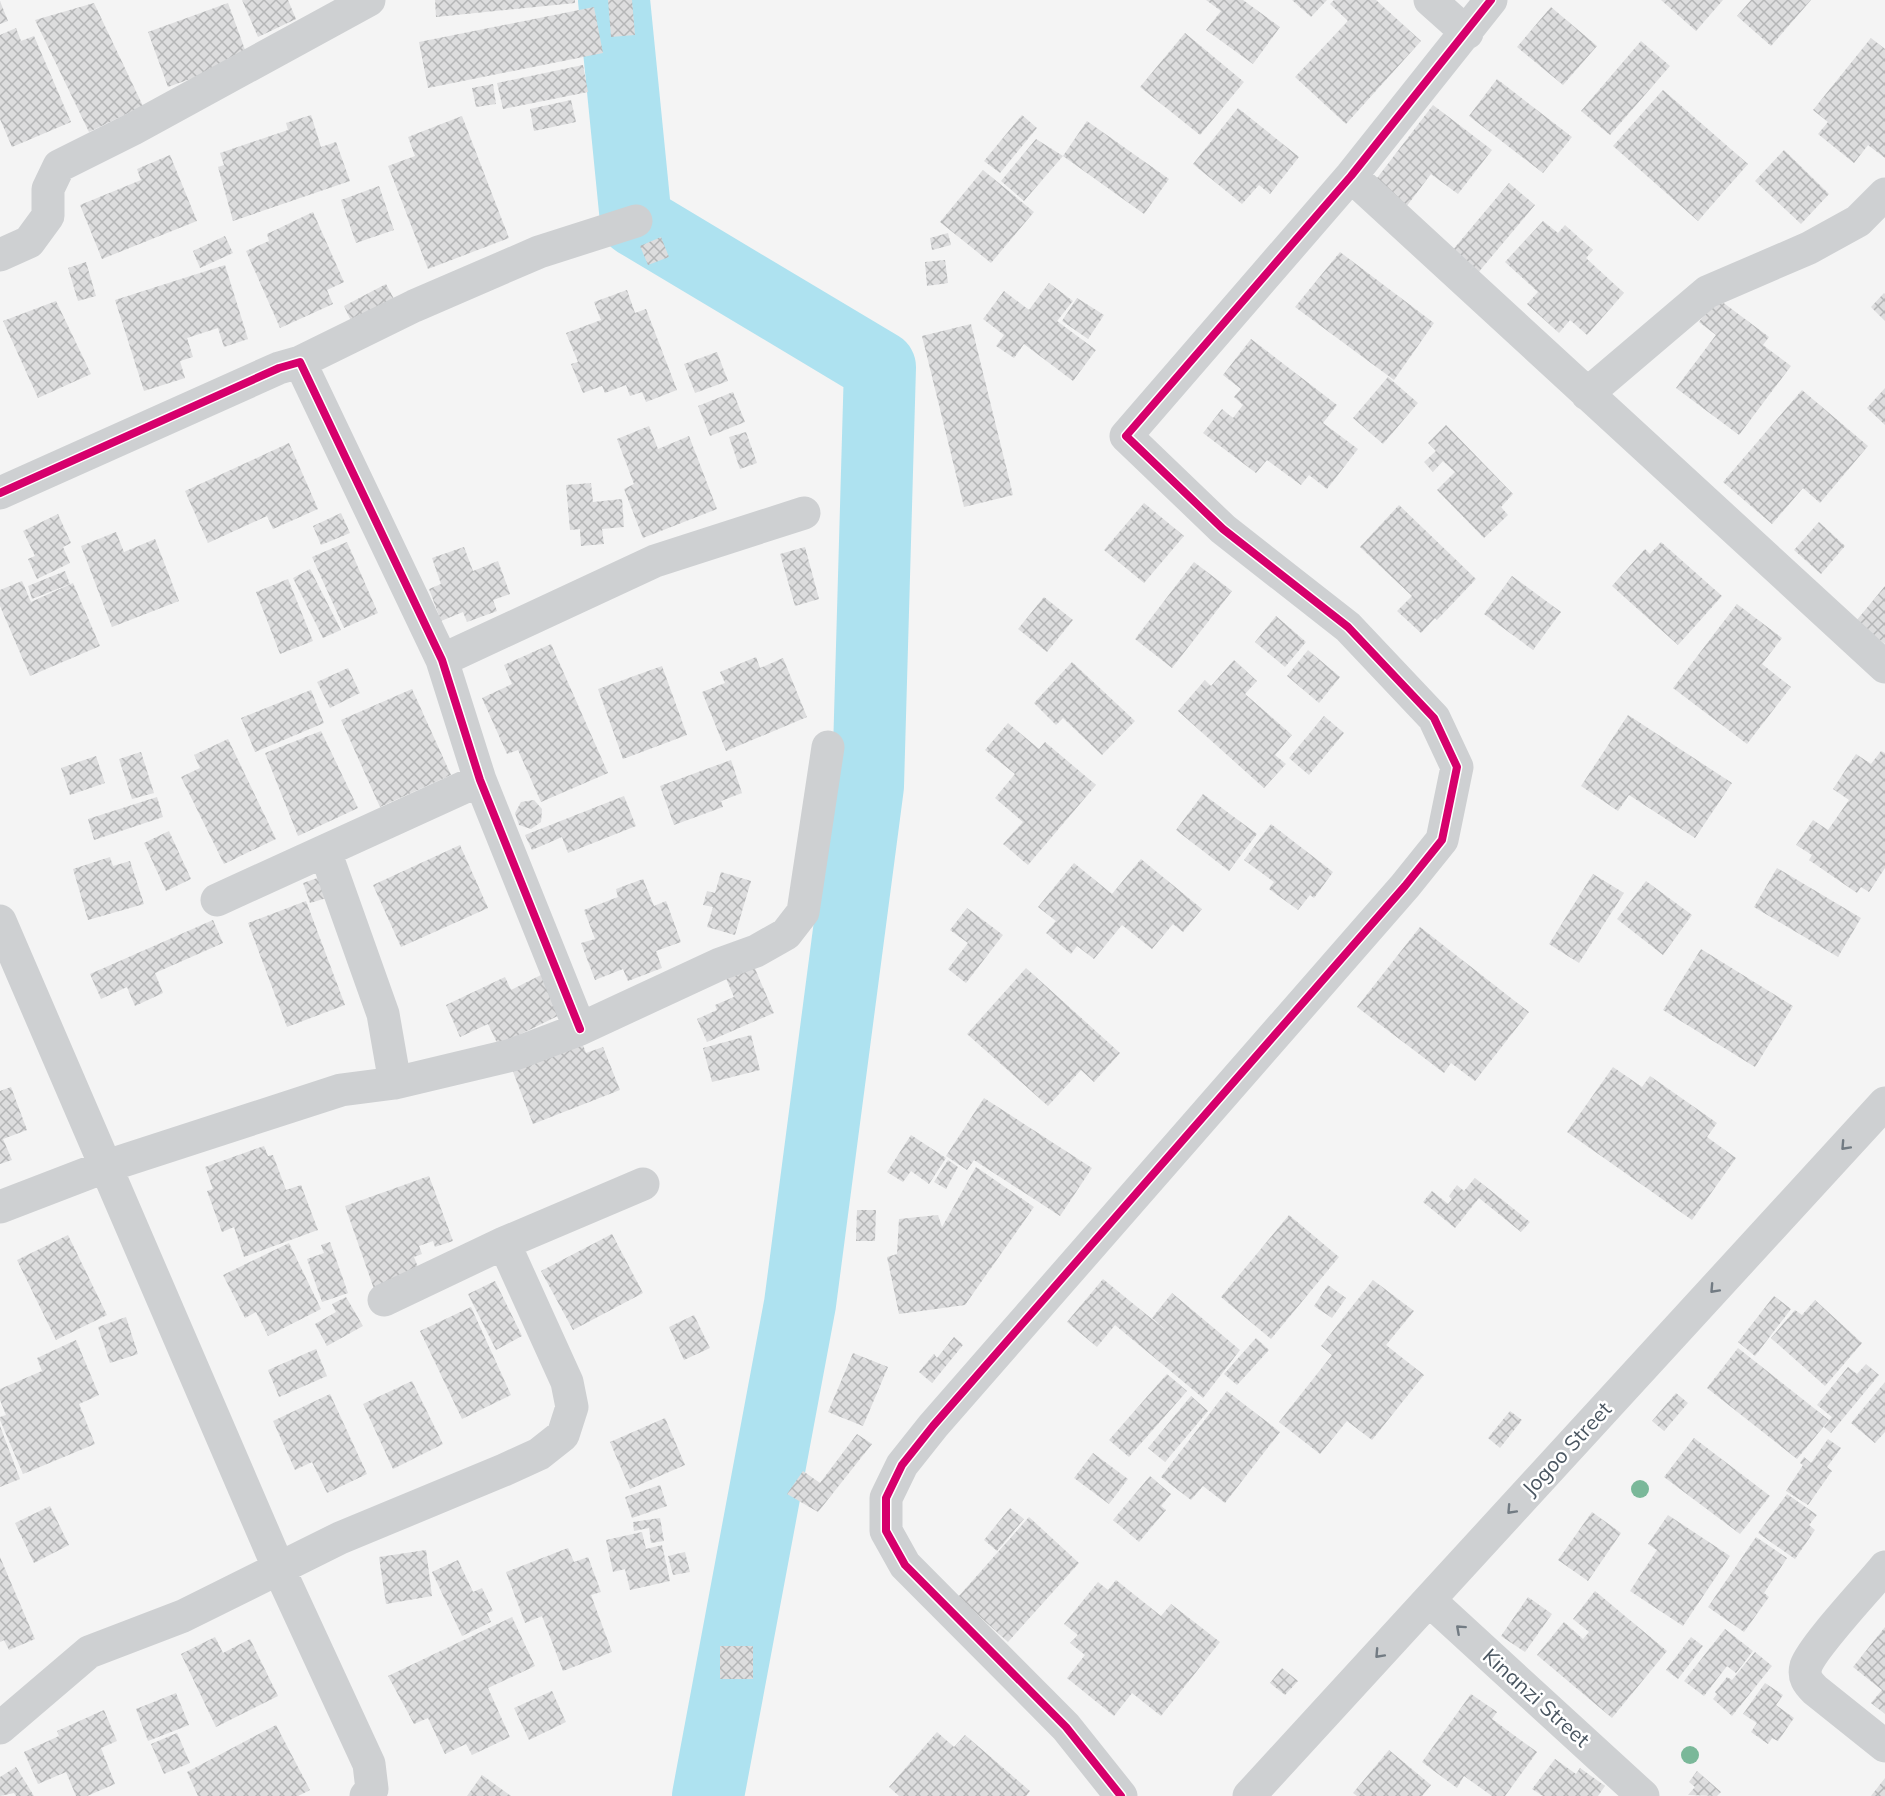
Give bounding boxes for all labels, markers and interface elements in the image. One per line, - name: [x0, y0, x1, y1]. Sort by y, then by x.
- one-way arrow: [1842, 1138, 1853, 1149]
- one-way arrow: [1710, 1283, 1721, 1293]
- street label: Jogoo Street: [1516, 1396, 1616, 1501]
- one-way arrow: [1507, 1504, 1518, 1514]
- one-way arrow: [1457, 1625, 1467, 1636]
- street label: Kinanzi Street: [1478, 1642, 1596, 1752]
- one-way arrow: [1375, 1647, 1386, 1658]

